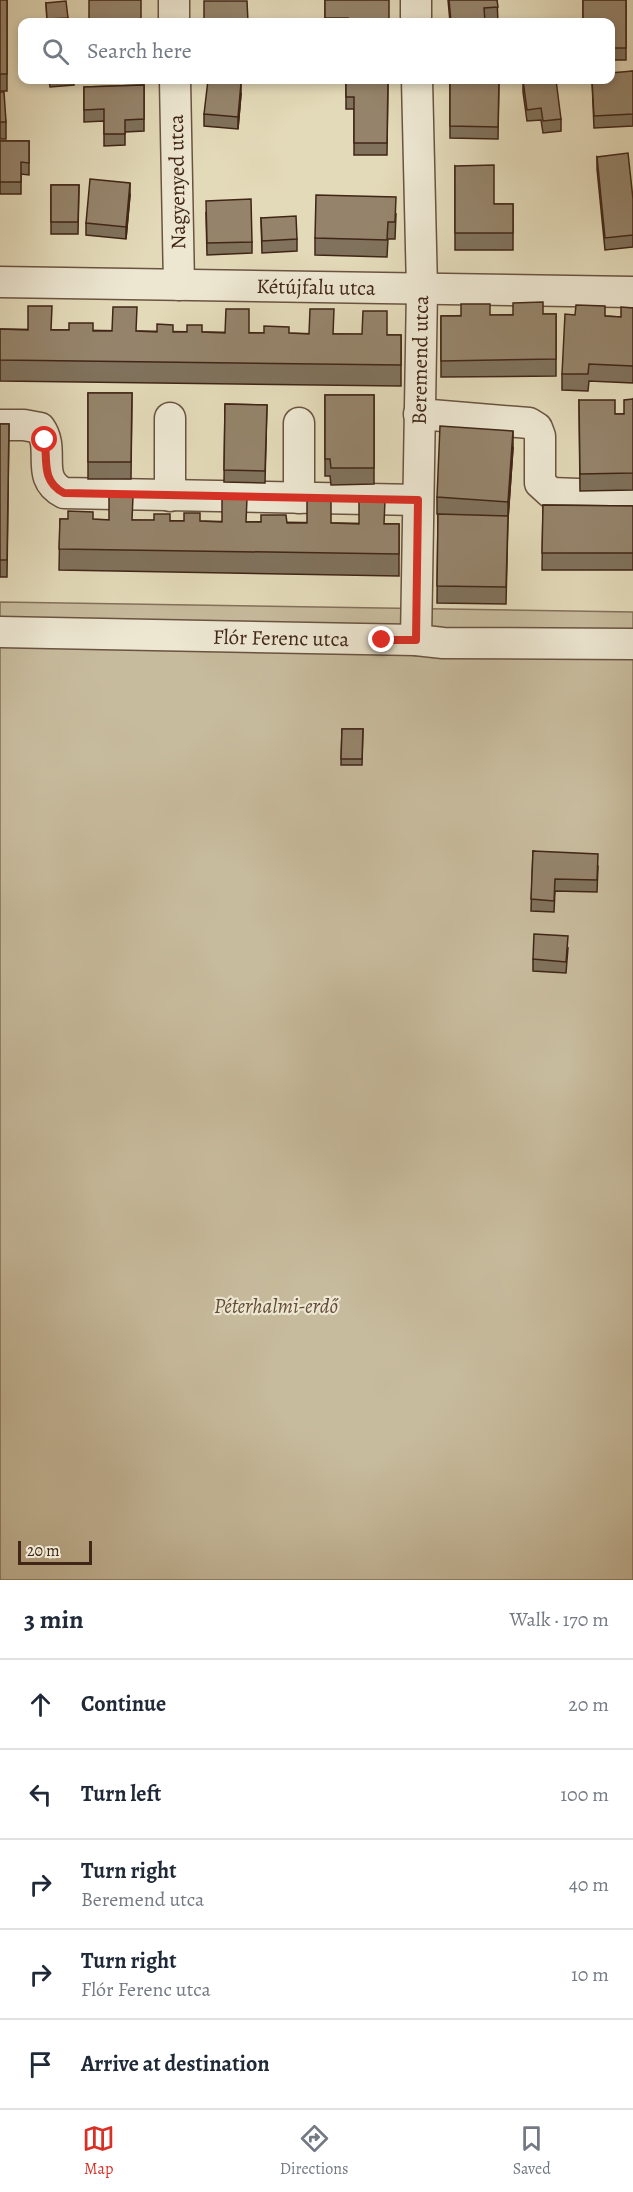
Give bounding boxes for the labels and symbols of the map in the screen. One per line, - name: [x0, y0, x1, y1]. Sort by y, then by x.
- street label: Nagyenyed utca: [162, 114, 192, 250]
- street label: Kétújfalu utca: [256, 272, 376, 302]
- street label: Beremend utca: [405, 295, 435, 425]
- route start: [31, 426, 57, 452]
- street label: Flór Ferenc utca: [213, 623, 350, 653]
- route end: [368, 626, 394, 652]
- park label: Péterhalmi-erdő: [214, 1292, 339, 1320]
- scale bar: [18, 1538, 92, 1566]

